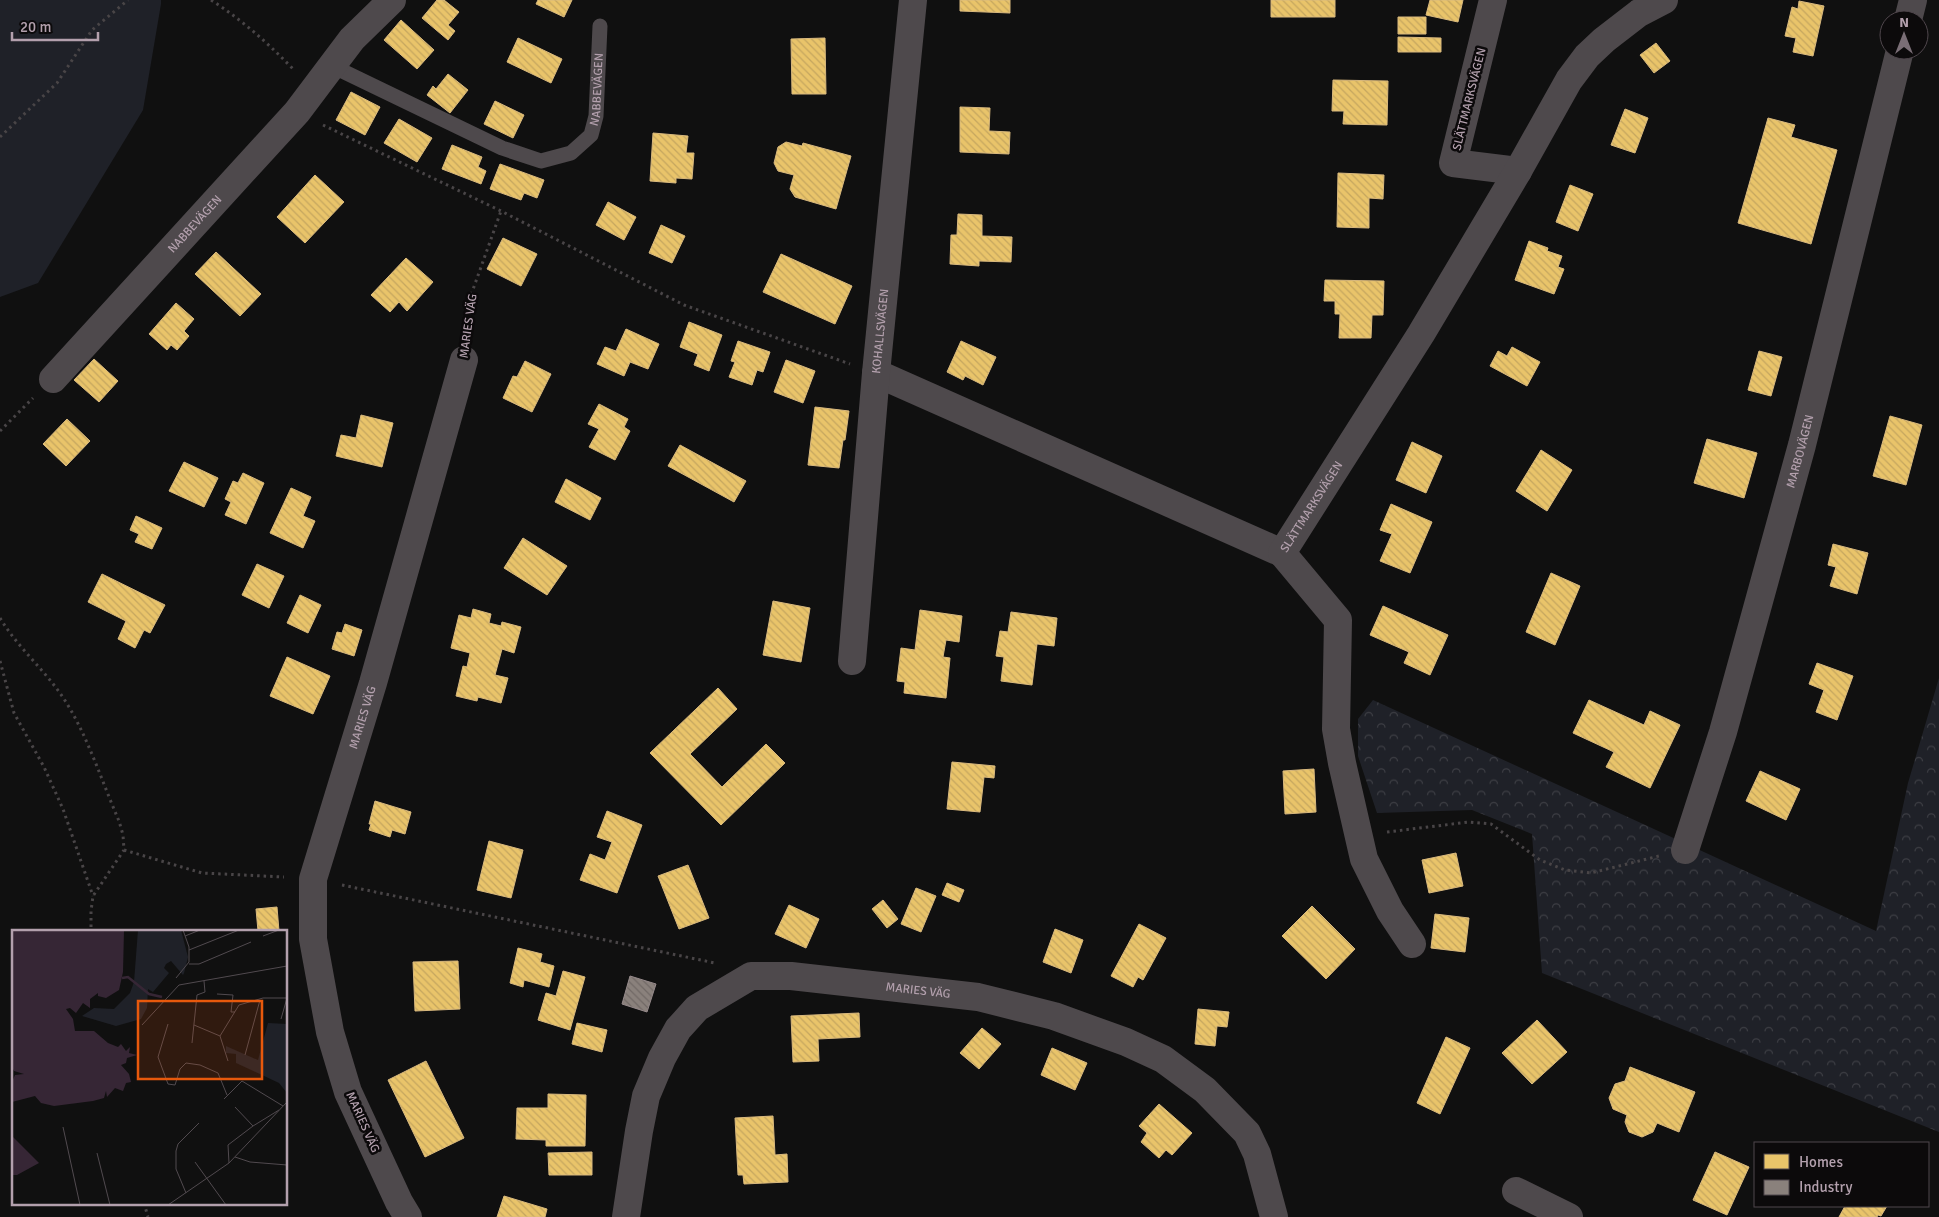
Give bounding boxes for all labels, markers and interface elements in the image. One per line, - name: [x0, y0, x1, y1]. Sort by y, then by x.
- scale bar: [12, 10, 99, 42]
- north arrow: [1879, 10, 1929, 60]
- text: N: [1899, 14, 1909, 31]
- text: 20 m: [20, 18, 51, 36]
- street label: SLÄTTMARKSVÄGEN: [1449, 46, 1489, 152]
- street label: NABBEVÄGEN: [587, 53, 607, 128]
- street label: NABBEVÄGEN: [165, 192, 225, 256]
- street label: KOHALLSVÄGEN: [869, 288, 892, 374]
- street label: MARIES VÄG: [457, 293, 480, 359]
- street label: MARBOVÄGEN: [1783, 413, 1817, 490]
- street label: SLÄTTMARKSVÄGEN: [1277, 458, 1346, 555]
- street label: MARIES VÄG: [346, 684, 380, 751]
- inset map: [12, 930, 288, 1204]
- street label: MARIES VÄG: [885, 980, 951, 1002]
- street label: MARIES VÄG: [342, 1089, 383, 1155]
- legend: [1754, 1142, 1929, 1207]
- text: Homes: [1799, 1153, 1843, 1171]
- text: Industry: [1799, 1178, 1852, 1196]

